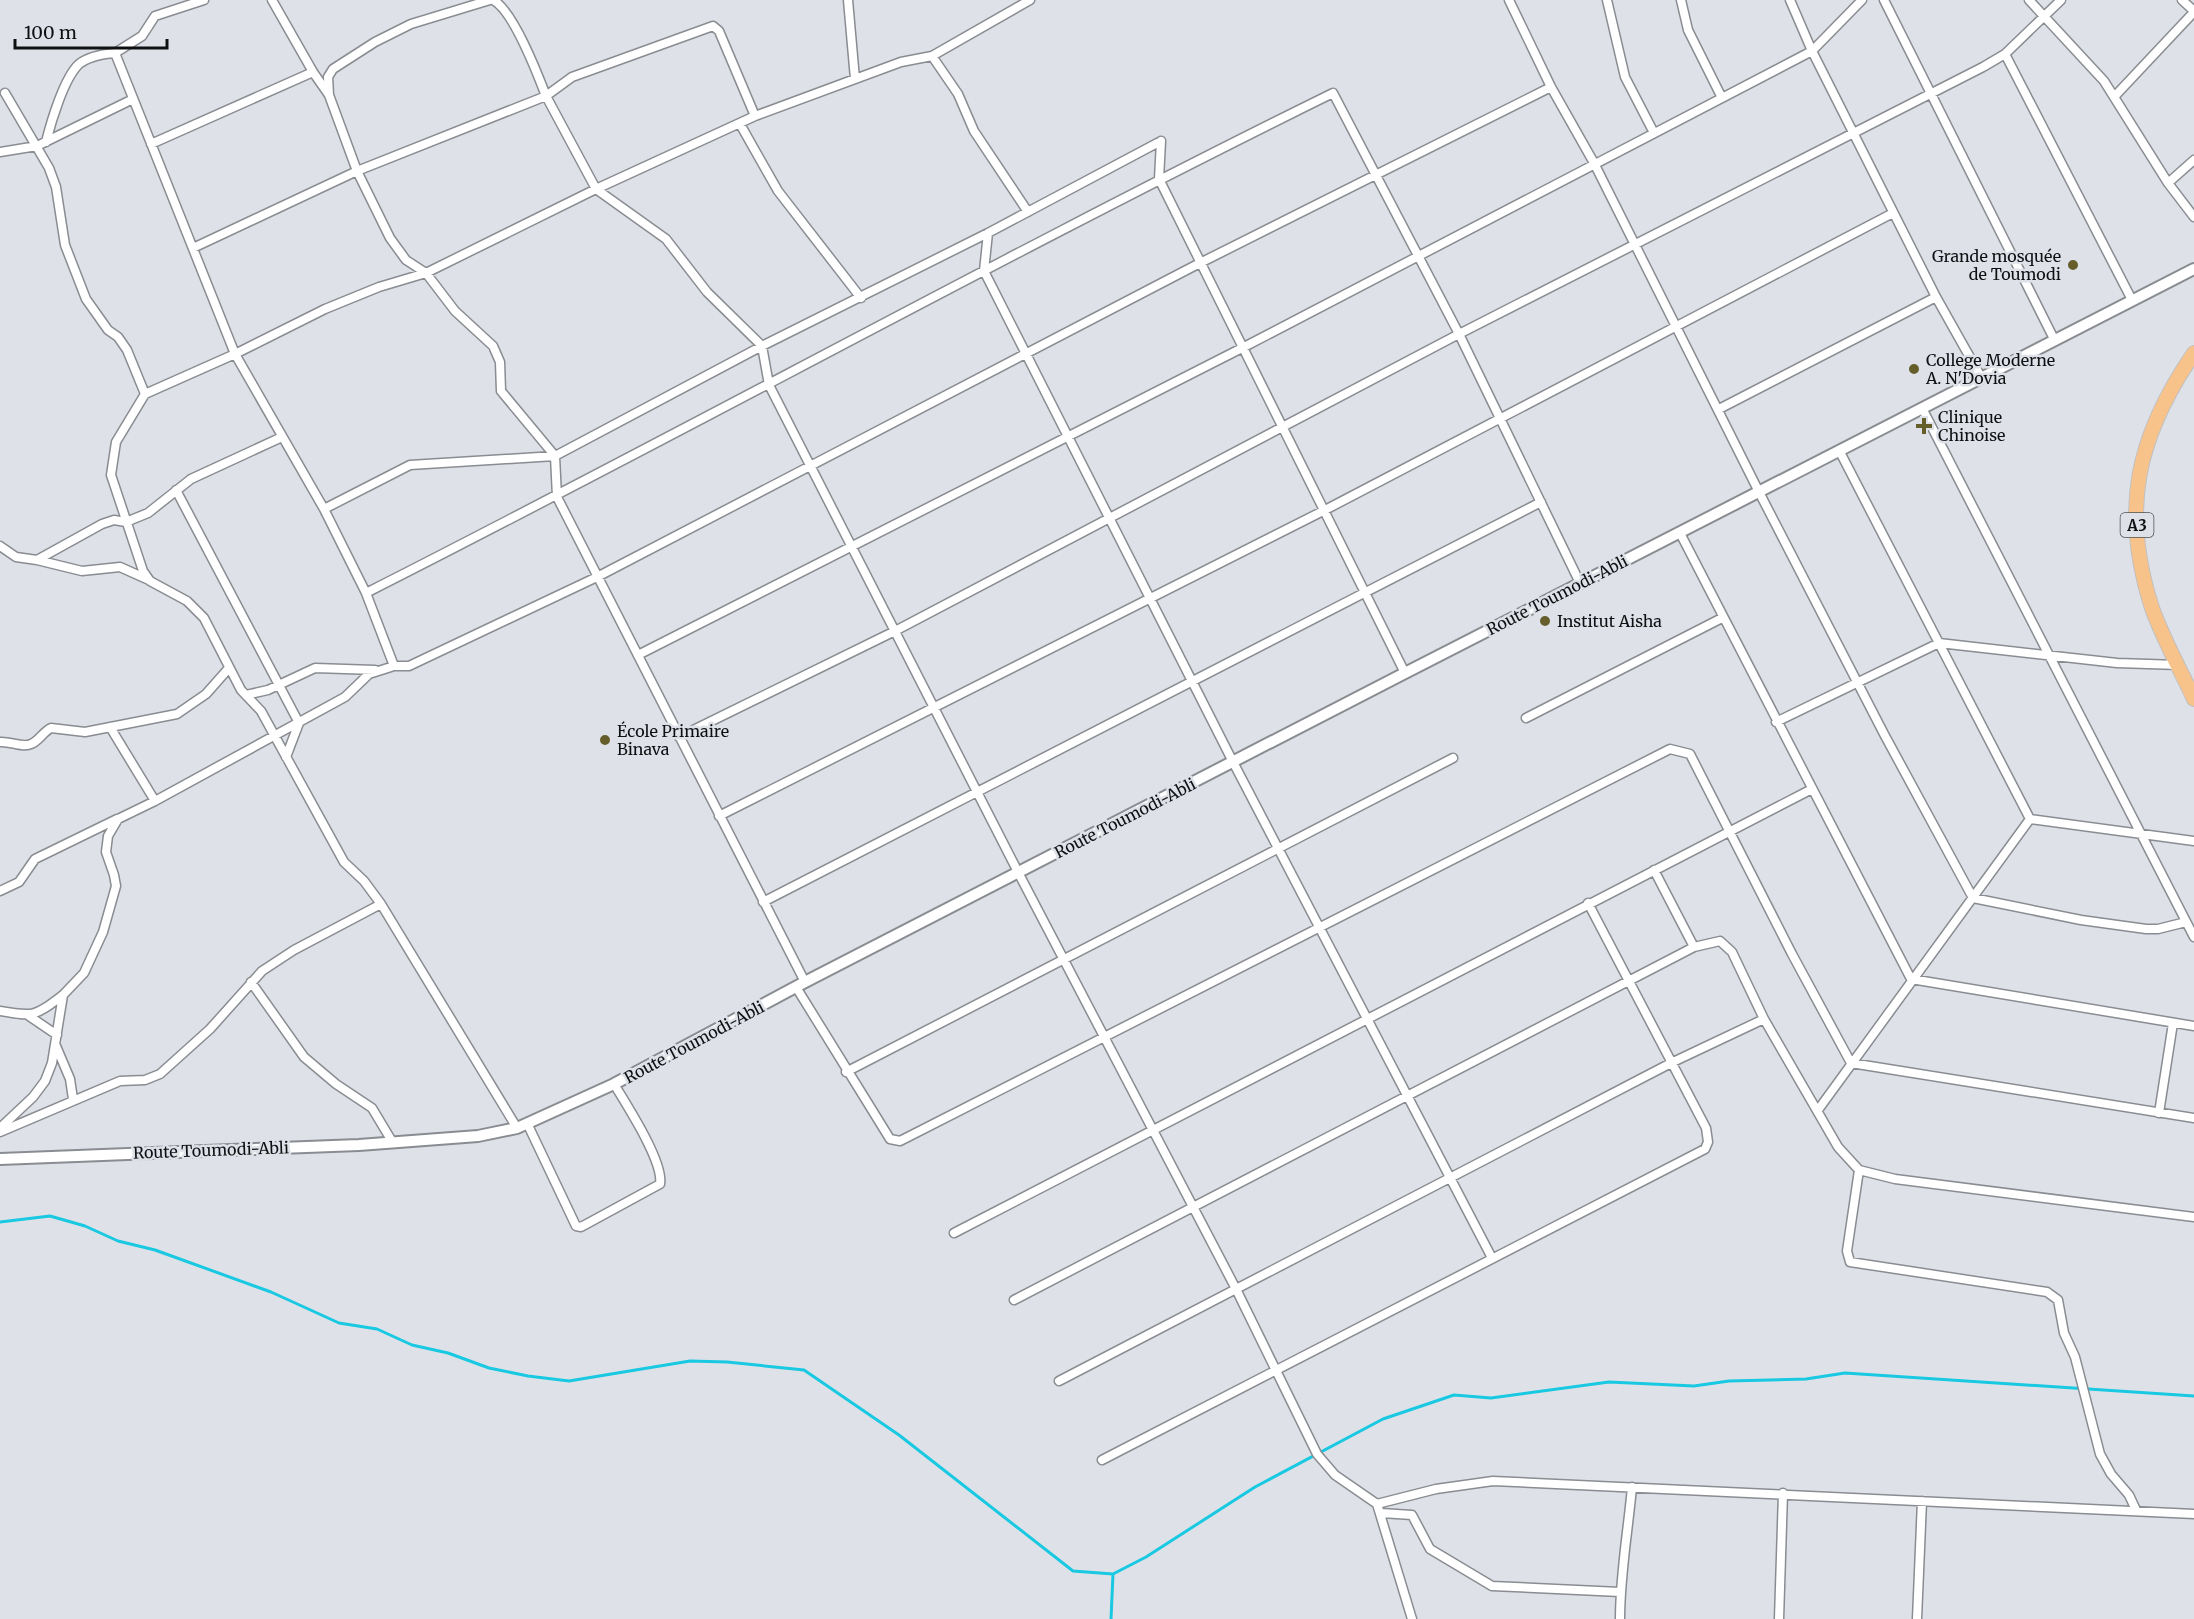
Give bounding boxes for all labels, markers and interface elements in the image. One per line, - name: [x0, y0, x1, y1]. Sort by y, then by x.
- scale bar: [15, 12, 166, 50]
- text: 100 m: [24, 21, 77, 44]
- place label: Grande mosquée de Toumodi: [1932, 246, 2061, 284]
- marker: Grande mosquée de Toumodi: [2066, 258, 2080, 272]
- place label: College Moderne A. N'Dovia: [1925, 350, 2055, 388]
- marker: College Moderne A. N'Dovia: [1907, 362, 1921, 376]
- place label: Clinique Chinoise: [1938, 407, 2005, 445]
- marker: Clinique Chinoise: [1915, 417, 1933, 435]
- road number: A3: [2120, 513, 2154, 537]
- street label: Route Toumodi-Abli: [1483, 551, 1631, 639]
- place label: Institut Aisha: [1557, 611, 1662, 631]
- marker: Institut Aisha: [1538, 614, 1552, 628]
- place label: École Primaire Binava: [617, 721, 729, 759]
- marker: École Primaire Binava: [598, 733, 612, 747]
- street label: Route Toumodi-Abli: [1051, 774, 1199, 862]
- street label: Route Toumodi-Abli: [620, 997, 768, 1087]
- street label: Route Toumodi-Abli: [133, 1137, 289, 1163]

